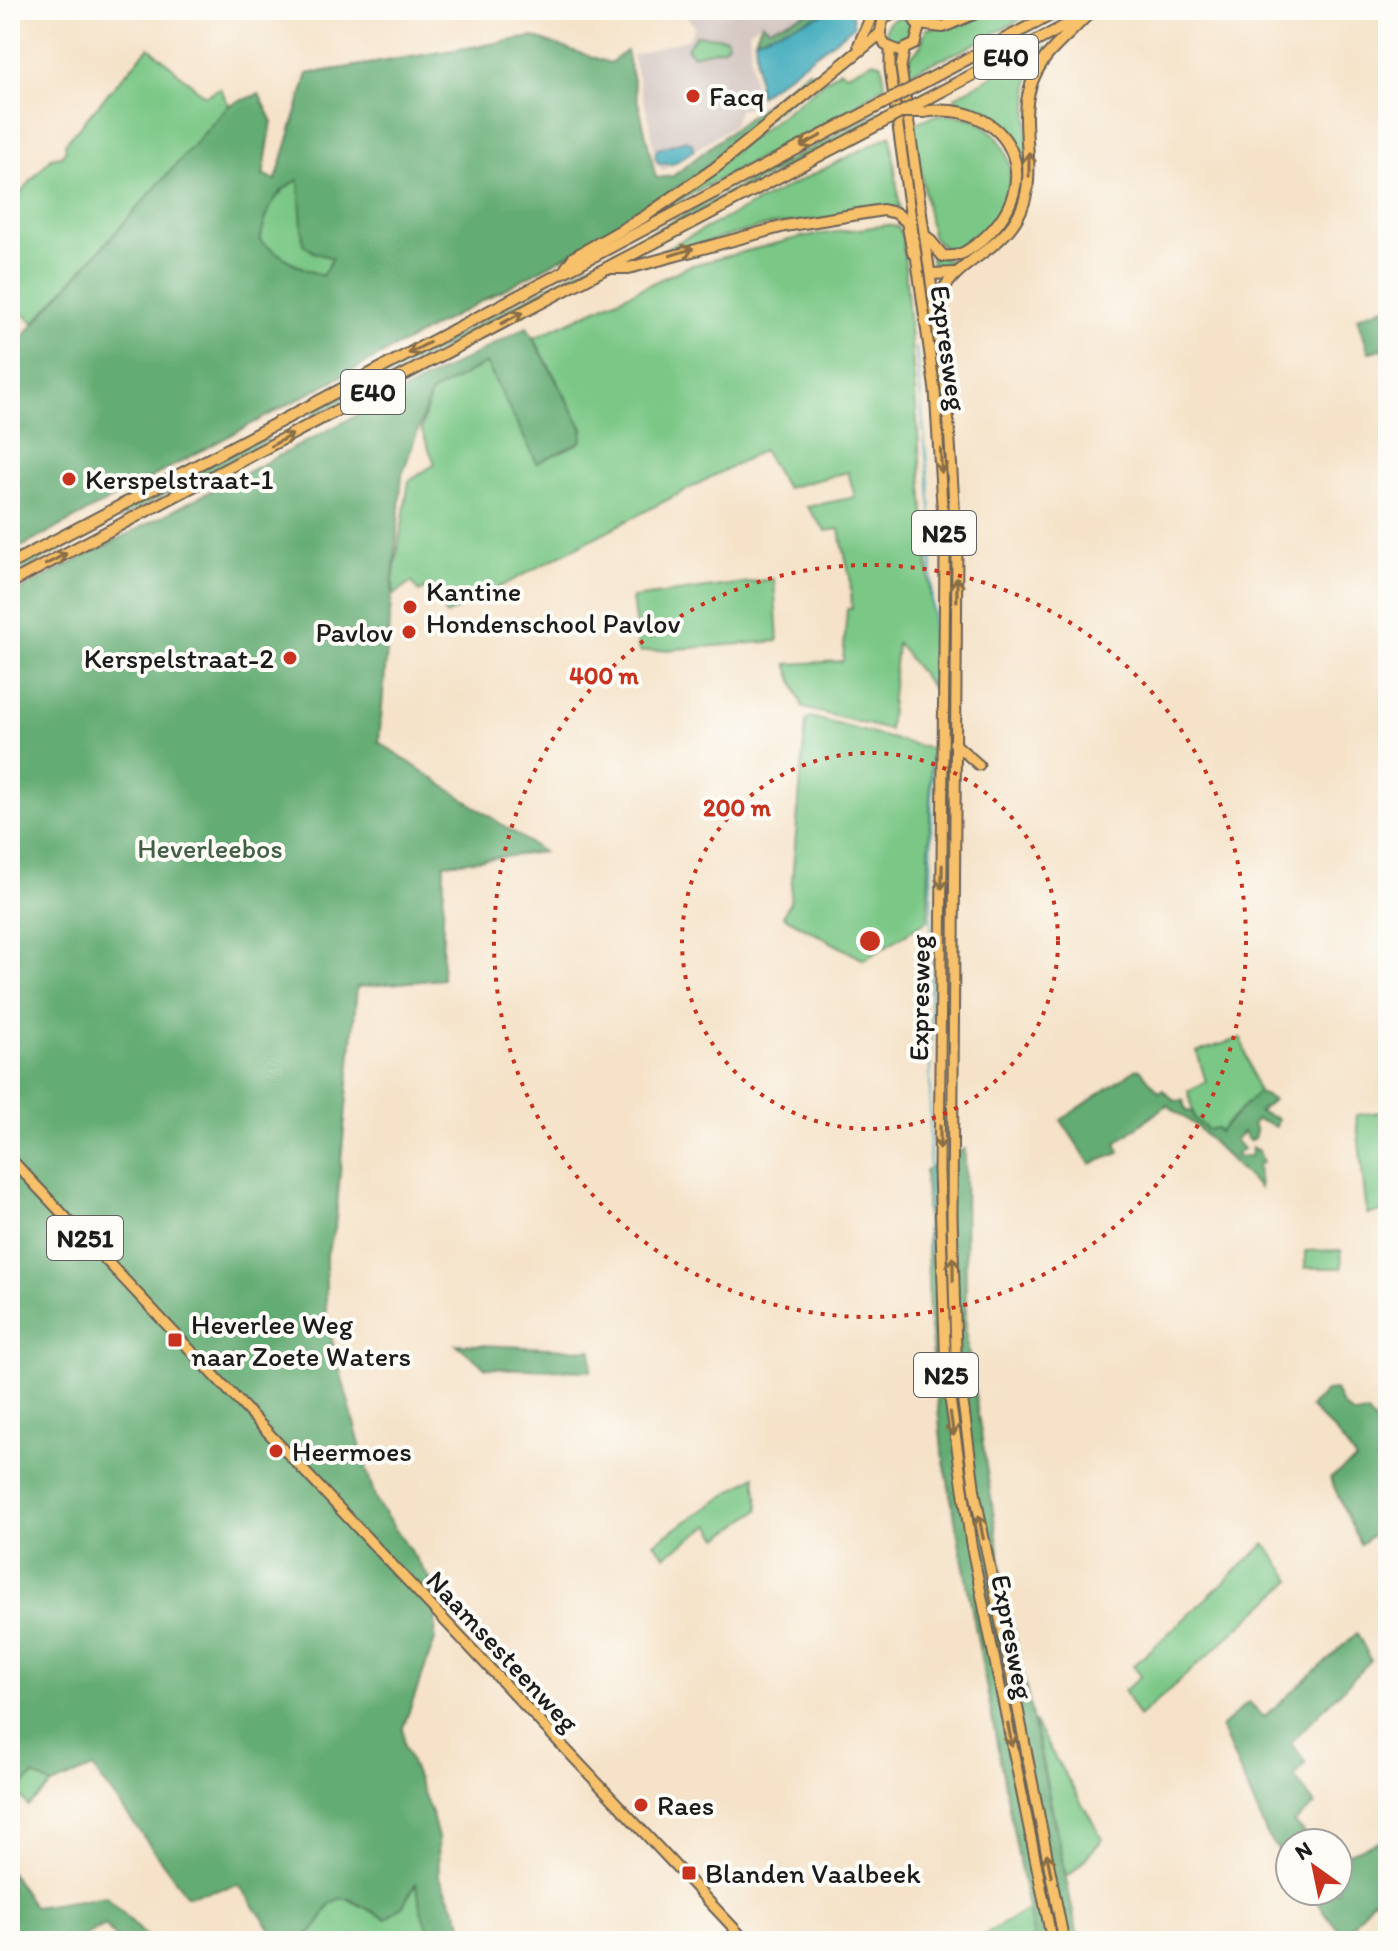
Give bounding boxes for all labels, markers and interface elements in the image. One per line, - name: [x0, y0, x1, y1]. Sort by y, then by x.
- road number: E40: [974, 35, 1038, 79]
- place label: Facq: [709, 79, 764, 113]
- marker: Facq: [684, 87, 702, 105]
- one-way arrow: [799, 134, 823, 150]
- one-way arrow: [1021, 151, 1037, 178]
- one-way arrow: [669, 244, 695, 259]
- street label: Expresweg: [923, 283, 975, 414]
- one-way arrow: [499, 310, 523, 326]
- one-way arrow: [408, 341, 432, 356]
- road number: E40: [341, 370, 405, 414]
- one-way arrow: [269, 431, 293, 447]
- one-way arrow: [934, 447, 949, 474]
- place label: Kerspelstraat-1: [85, 462, 274, 496]
- marker: Kerspelstraat-1: [60, 470, 78, 488]
- road number: N25: [912, 511, 976, 555]
- one-way arrow: [44, 550, 67, 566]
- place label: Kantine Hondenschool Pavlov: [426, 574, 680, 640]
- one-way arrow: [949, 576, 965, 603]
- marker: Kantine Hondenschool Pavlov: [401, 598, 419, 616]
- place label: Pavlov: [315, 615, 393, 649]
- marker: Pavlov: [400, 623, 418, 641]
- place label: Kerspelstraat-2: [84, 641, 274, 675]
- marker: Kerspelstraat-2: [281, 649, 299, 667]
- text: 400 m: [569, 661, 640, 690]
- text: 200 m: [703, 793, 772, 822]
- park label: Heverleebos: [137, 831, 283, 865]
- one-way arrow: [934, 863, 950, 890]
- centre of rings: [856, 927, 884, 955]
- street label: Expresweg: [901, 934, 937, 1061]
- one-way arrow: [932, 1123, 948, 1150]
- road number: N251: [47, 1216, 123, 1260]
- one-way arrow: [945, 1256, 960, 1283]
- place label: Heverlee Weg naar Zoete Waters: [191, 1307, 411, 1373]
- marker: Heverlee Weg naar Zoete Waters: [166, 1331, 184, 1349]
- road number: N25: [914, 1353, 978, 1397]
- one-way arrow: [945, 1411, 960, 1436]
- place label: Heermoes: [292, 1434, 412, 1468]
- marker: Heermoes: [267, 1442, 285, 1460]
- one-way arrow: [973, 1515, 988, 1540]
- street label: Naamsesteenweg: [420, 1563, 587, 1739]
- street label: Expresweg: [984, 1572, 1042, 1703]
- one-way arrow: [1003, 1722, 1018, 1747]
- place label: Raes: [657, 1788, 714, 1822]
- marker: Raes: [632, 1796, 650, 1814]
- north arrow: [1274, 1827, 1354, 1907]
- text: N: [1290, 1835, 1317, 1866]
- one-way arrow: [1040, 1852, 1055, 1878]
- place label: Blanden Vaalbeek: [705, 1856, 921, 1890]
- marker: Blanden Vaalbeek: [680, 1864, 698, 1882]

